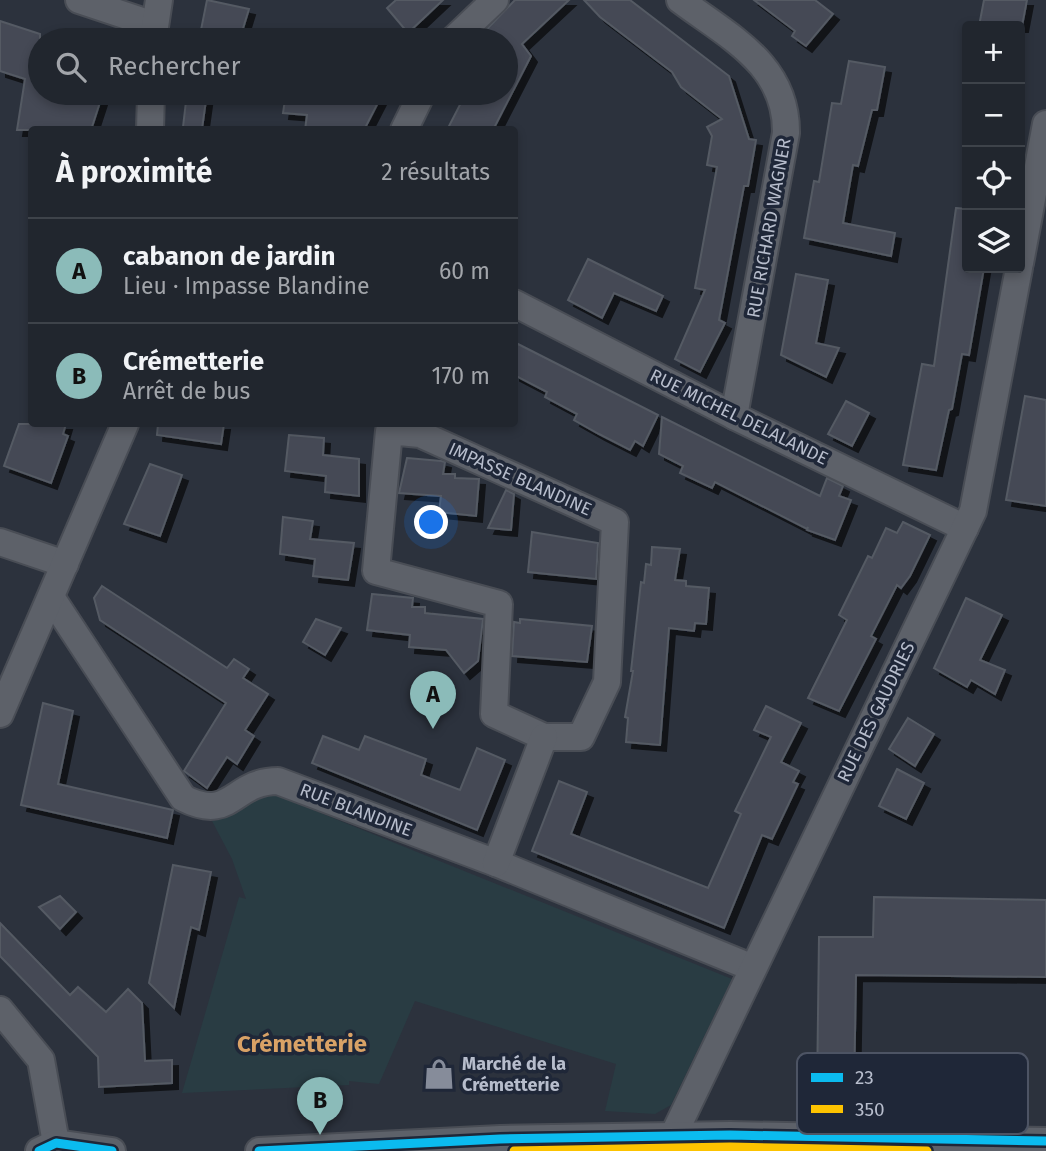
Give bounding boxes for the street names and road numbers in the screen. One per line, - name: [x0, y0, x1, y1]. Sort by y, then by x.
- street label: RUE RICHARD WAGNER: [742, 136, 796, 320]
- street label: RUE MICHEL DELALANDE: [646, 364, 832, 470]
- street label: IMPASSE BLANDINE: [445, 438, 595, 520]
- street label: RUE DES GAUDRIES: [833, 638, 920, 786]
- street label: RUE BLANDINE: [297, 779, 415, 841]

